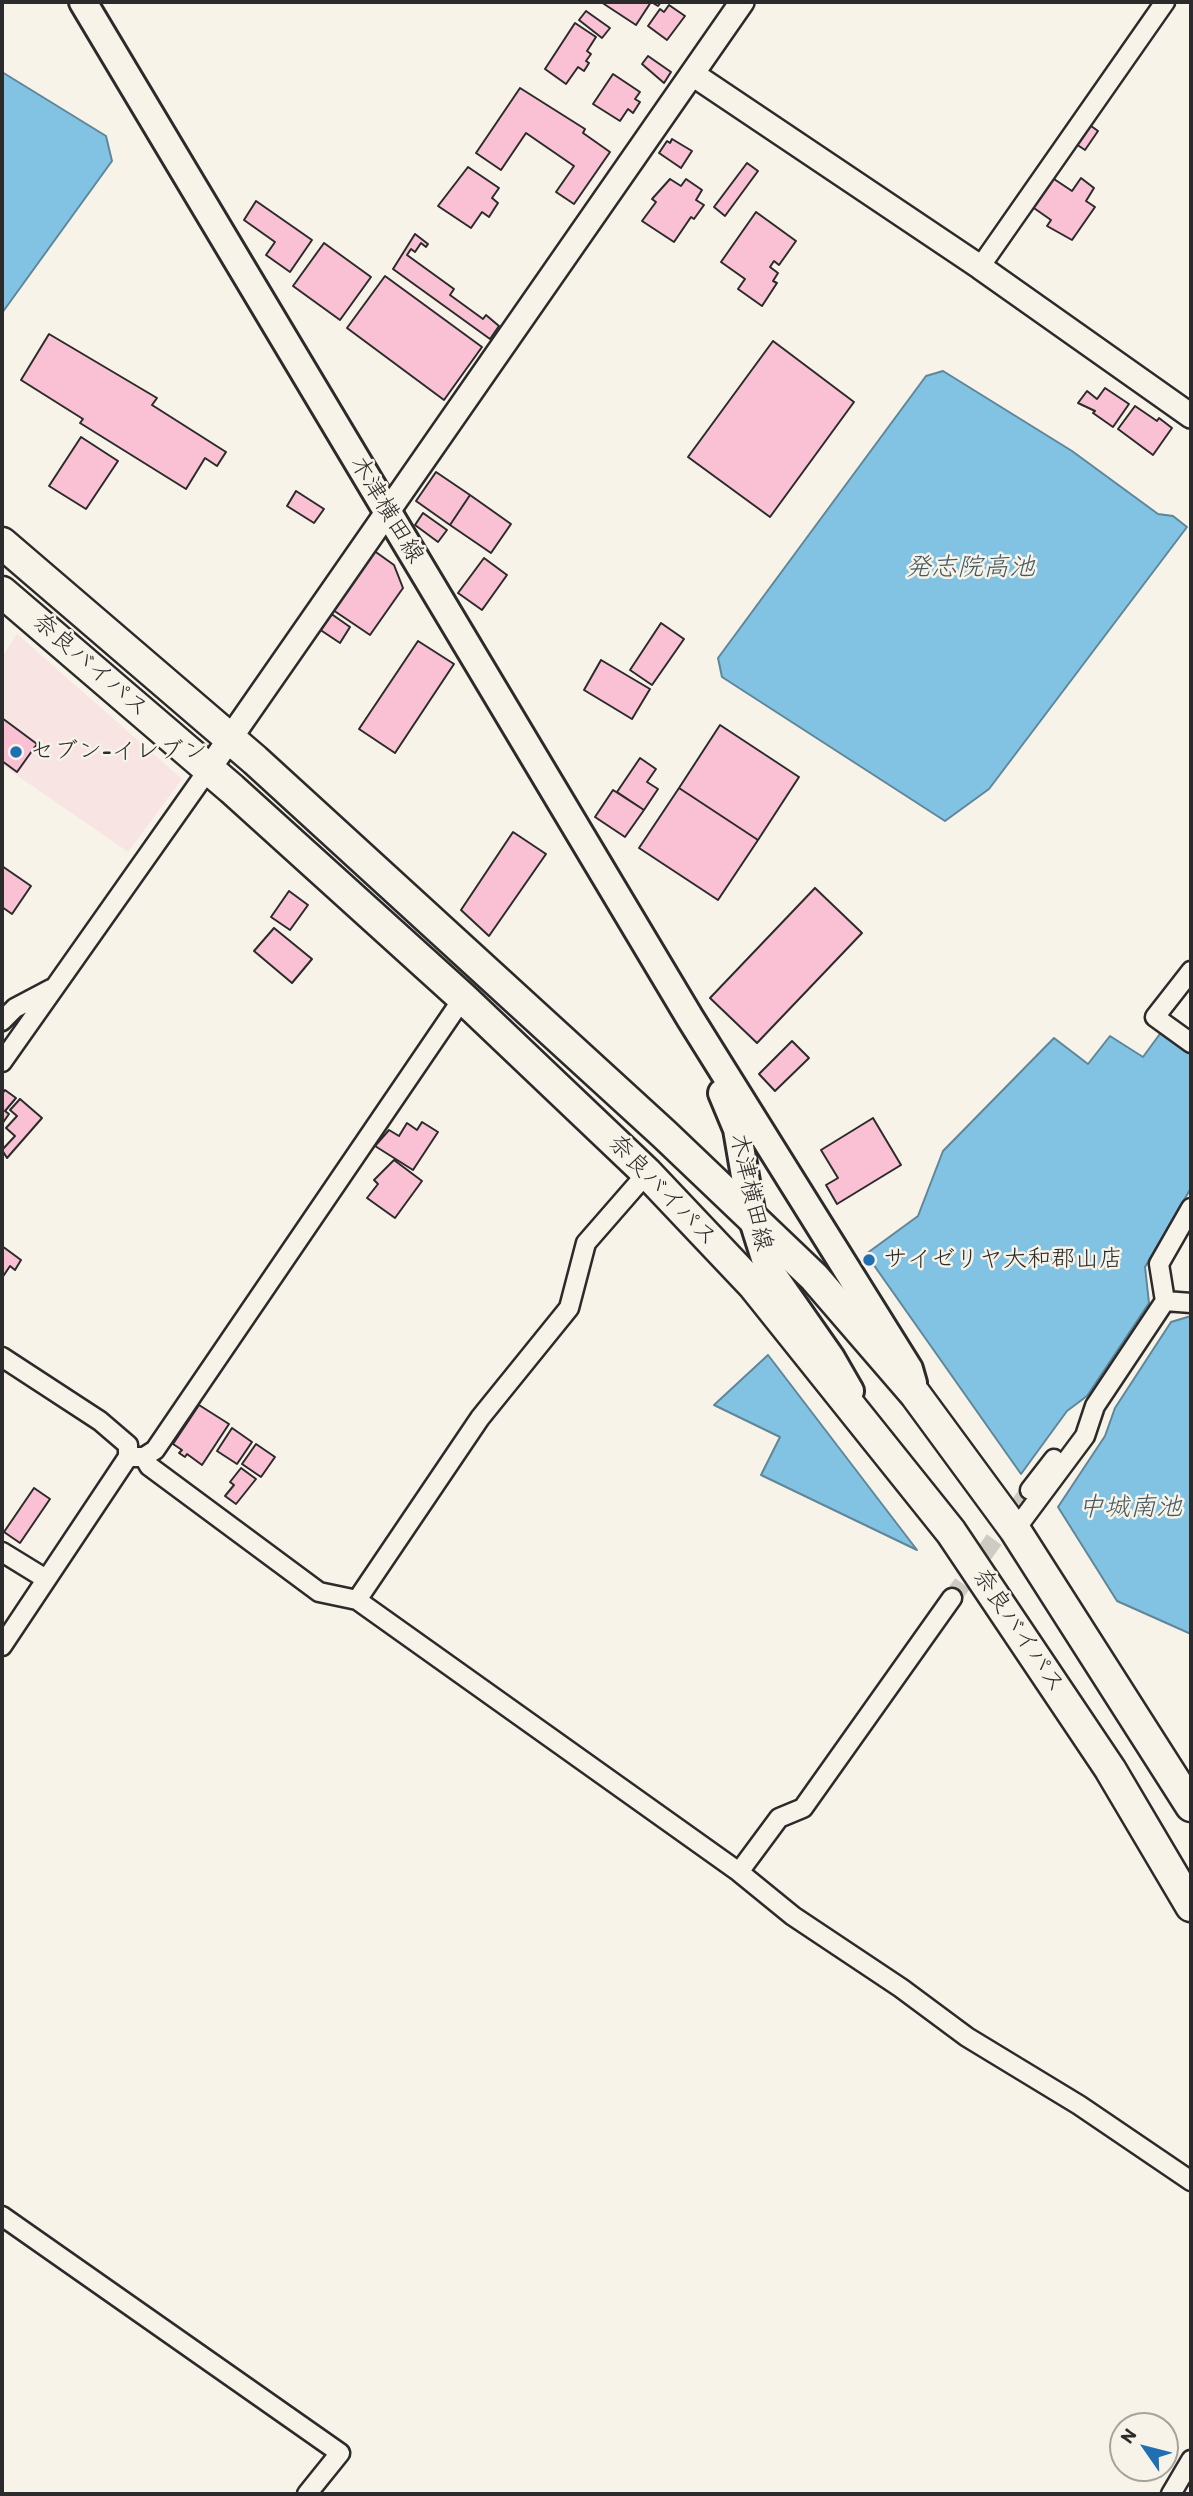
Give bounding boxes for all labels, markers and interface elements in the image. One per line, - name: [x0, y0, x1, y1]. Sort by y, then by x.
- street label: 木津横田線: [343, 451, 429, 569]
- water label: 発志院高池: [905, 552, 1035, 584]
- street label: 奈良バイパス: [26, 608, 154, 724]
- place label: セブン-イレブン: [30, 738, 208, 766]
- marker: セブン-イレブン: [8, 744, 24, 760]
- street label: 奈良バイパス: [602, 1129, 722, 1253]
- street label: 木津横田線: [722, 1130, 778, 1254]
- place label: サイゼリヤ大和郡山店: [883, 1246, 1123, 1274]
- marker: サイゼリヤ大和郡山店: [861, 1252, 877, 1268]
- water label: 中城南池: [1078, 1492, 1182, 1524]
- street label: 奈良バイパス: [966, 1563, 1070, 1699]
- north arrow: [1109, 2412, 1179, 2482]
- text: N: [1115, 2424, 1141, 2448]

